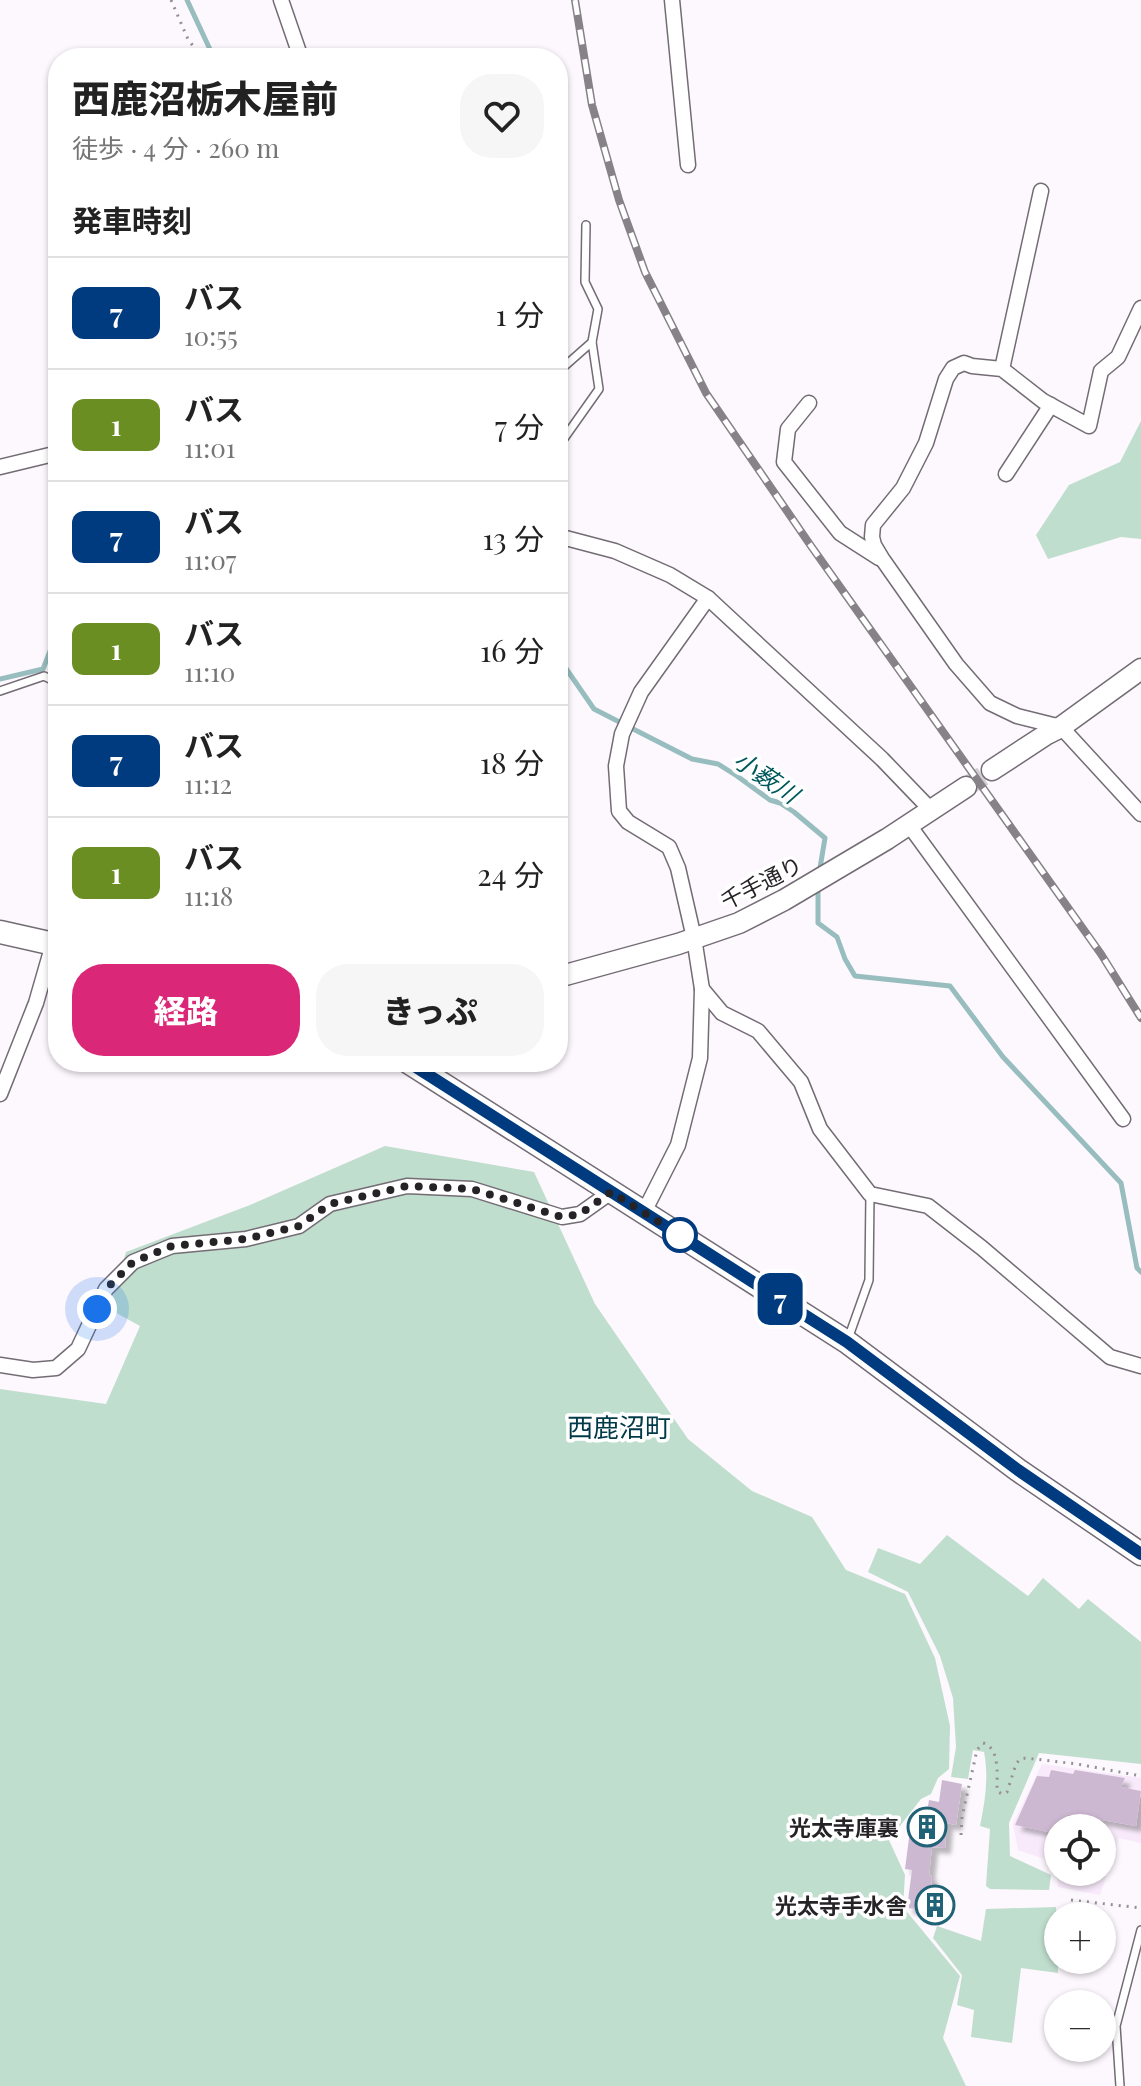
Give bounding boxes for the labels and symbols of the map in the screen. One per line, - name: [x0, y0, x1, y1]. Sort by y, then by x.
- water label: 小薮川: [728, 743, 808, 811]
- street label: 千手通り: [715, 849, 807, 915]
- unlabelled marker: [663, 1218, 697, 1252]
- line badge: 7: [754, 1273, 806, 1325]
- your location: [77, 1289, 117, 1329]
- district label: 西鹿沼町: [567, 1409, 671, 1444]
- building icon: 光太寺庫裏: [906, 1806, 948, 1848]
- place label: 光太寺庫裏: [789, 1812, 899, 1842]
- building icon: 光太寺手水舎: [914, 1884, 956, 1926]
- place label: 光太寺手水舎: [775, 1890, 907, 1920]

